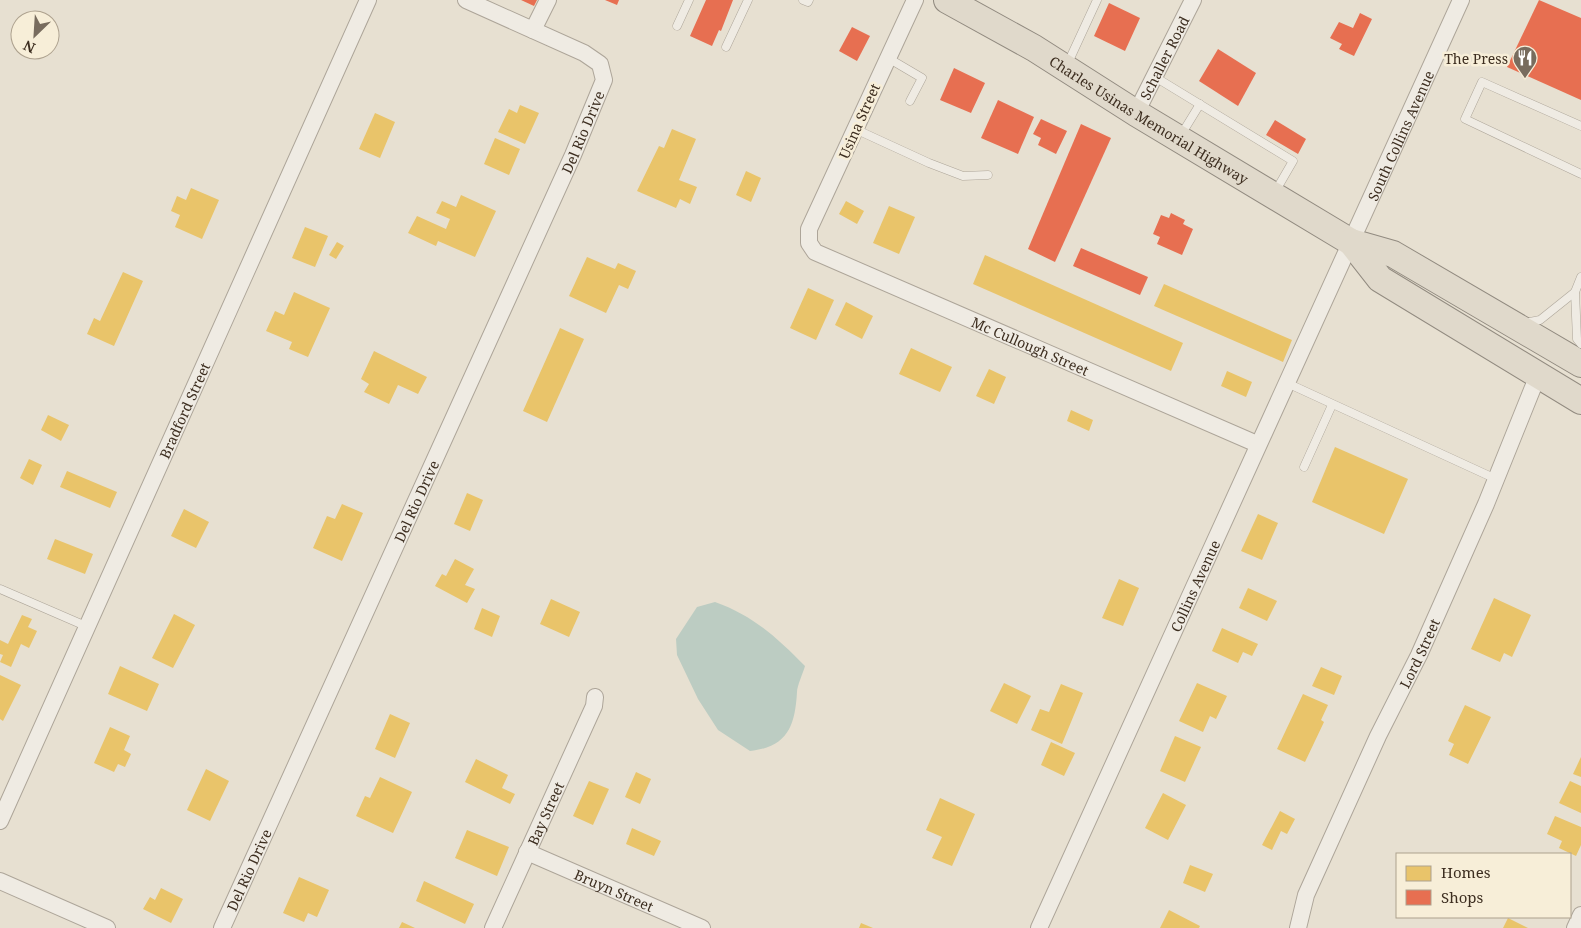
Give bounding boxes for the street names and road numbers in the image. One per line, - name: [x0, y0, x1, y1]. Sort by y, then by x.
- street label: Schaller Road: [1135, 12, 1193, 103]
- street label: Charles Usinas Memorial Highway: [1046, 51, 1252, 188]
- street label: South Collins Avenue: [1363, 67, 1438, 204]
- street label: Usina Street: [834, 80, 884, 162]
- street label: Del Rio Drive: [557, 88, 608, 176]
- street label: Mc Cullough Street: [969, 312, 1092, 379]
- street label: Bradford Street: [154, 359, 214, 461]
- street label: Del Rio Drive: [389, 457, 443, 545]
- street label: Collins Avenue: [1165, 537, 1224, 635]
- street label: Lord Street: [1394, 615, 1444, 691]
- street label: Bay Street: [523, 779, 568, 848]
- street label: Del Rio Drive: [222, 826, 275, 914]
- street label: Bruyn Street: [572, 864, 657, 915]

